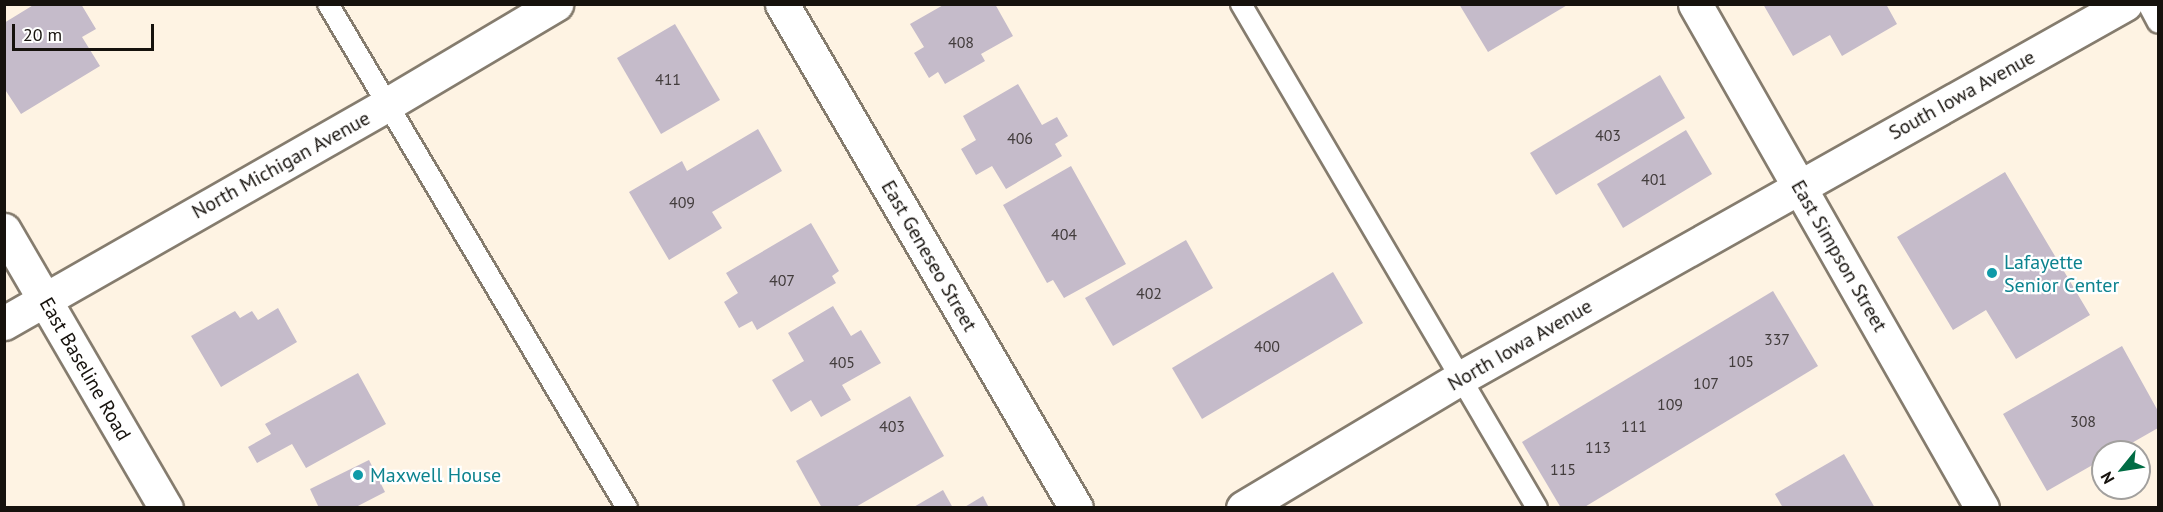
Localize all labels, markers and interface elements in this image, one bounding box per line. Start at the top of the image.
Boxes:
scale bar [15,12,158,50]
text: 20 m [23,23,62,46]
house number: 408 [948,32,974,52]
street label: South Iowa Avenue [1884,45,2040,145]
house number: 411 [655,69,681,89]
street label: North Michigan Avenue [187,106,375,224]
house number: 403 [1595,125,1621,145]
house number: 406 [1007,128,1033,148]
house number: 401 [1641,169,1667,189]
street label: East Geneseo Street [876,176,982,336]
street label: East Simpson Street [1786,176,1892,336]
house number: 409 [669,192,695,212]
house number: 404 [1051,224,1077,244]
place label: Lafayette Senior Center [2004,250,2119,297]
marker: Lafayette Senior Center [1985,266,1999,280]
house number: 407 [769,270,795,290]
house number: 402 [1136,283,1162,303]
street label: East Baseline Road [34,293,136,445]
street label: North Iowa Avenue [1443,294,1597,396]
house number: 337 [1764,329,1790,349]
house number: 400 [1254,336,1280,356]
house number: 105 [1728,351,1754,371]
house number: 405 [829,352,855,372]
house number: 107 [1693,373,1719,393]
house number: 109 [1657,394,1683,414]
house number: 308 [2070,411,2096,431]
house number: 403 [879,416,905,436]
house number: 111 [1621,416,1647,436]
house number: 113 [1585,437,1611,457]
north arrow [2091,440,2151,500]
house number: 115 [1550,459,1576,479]
place label: Maxwell House [370,463,501,487]
marker: Maxwell House [351,468,365,482]
text: N [2096,468,2118,488]

